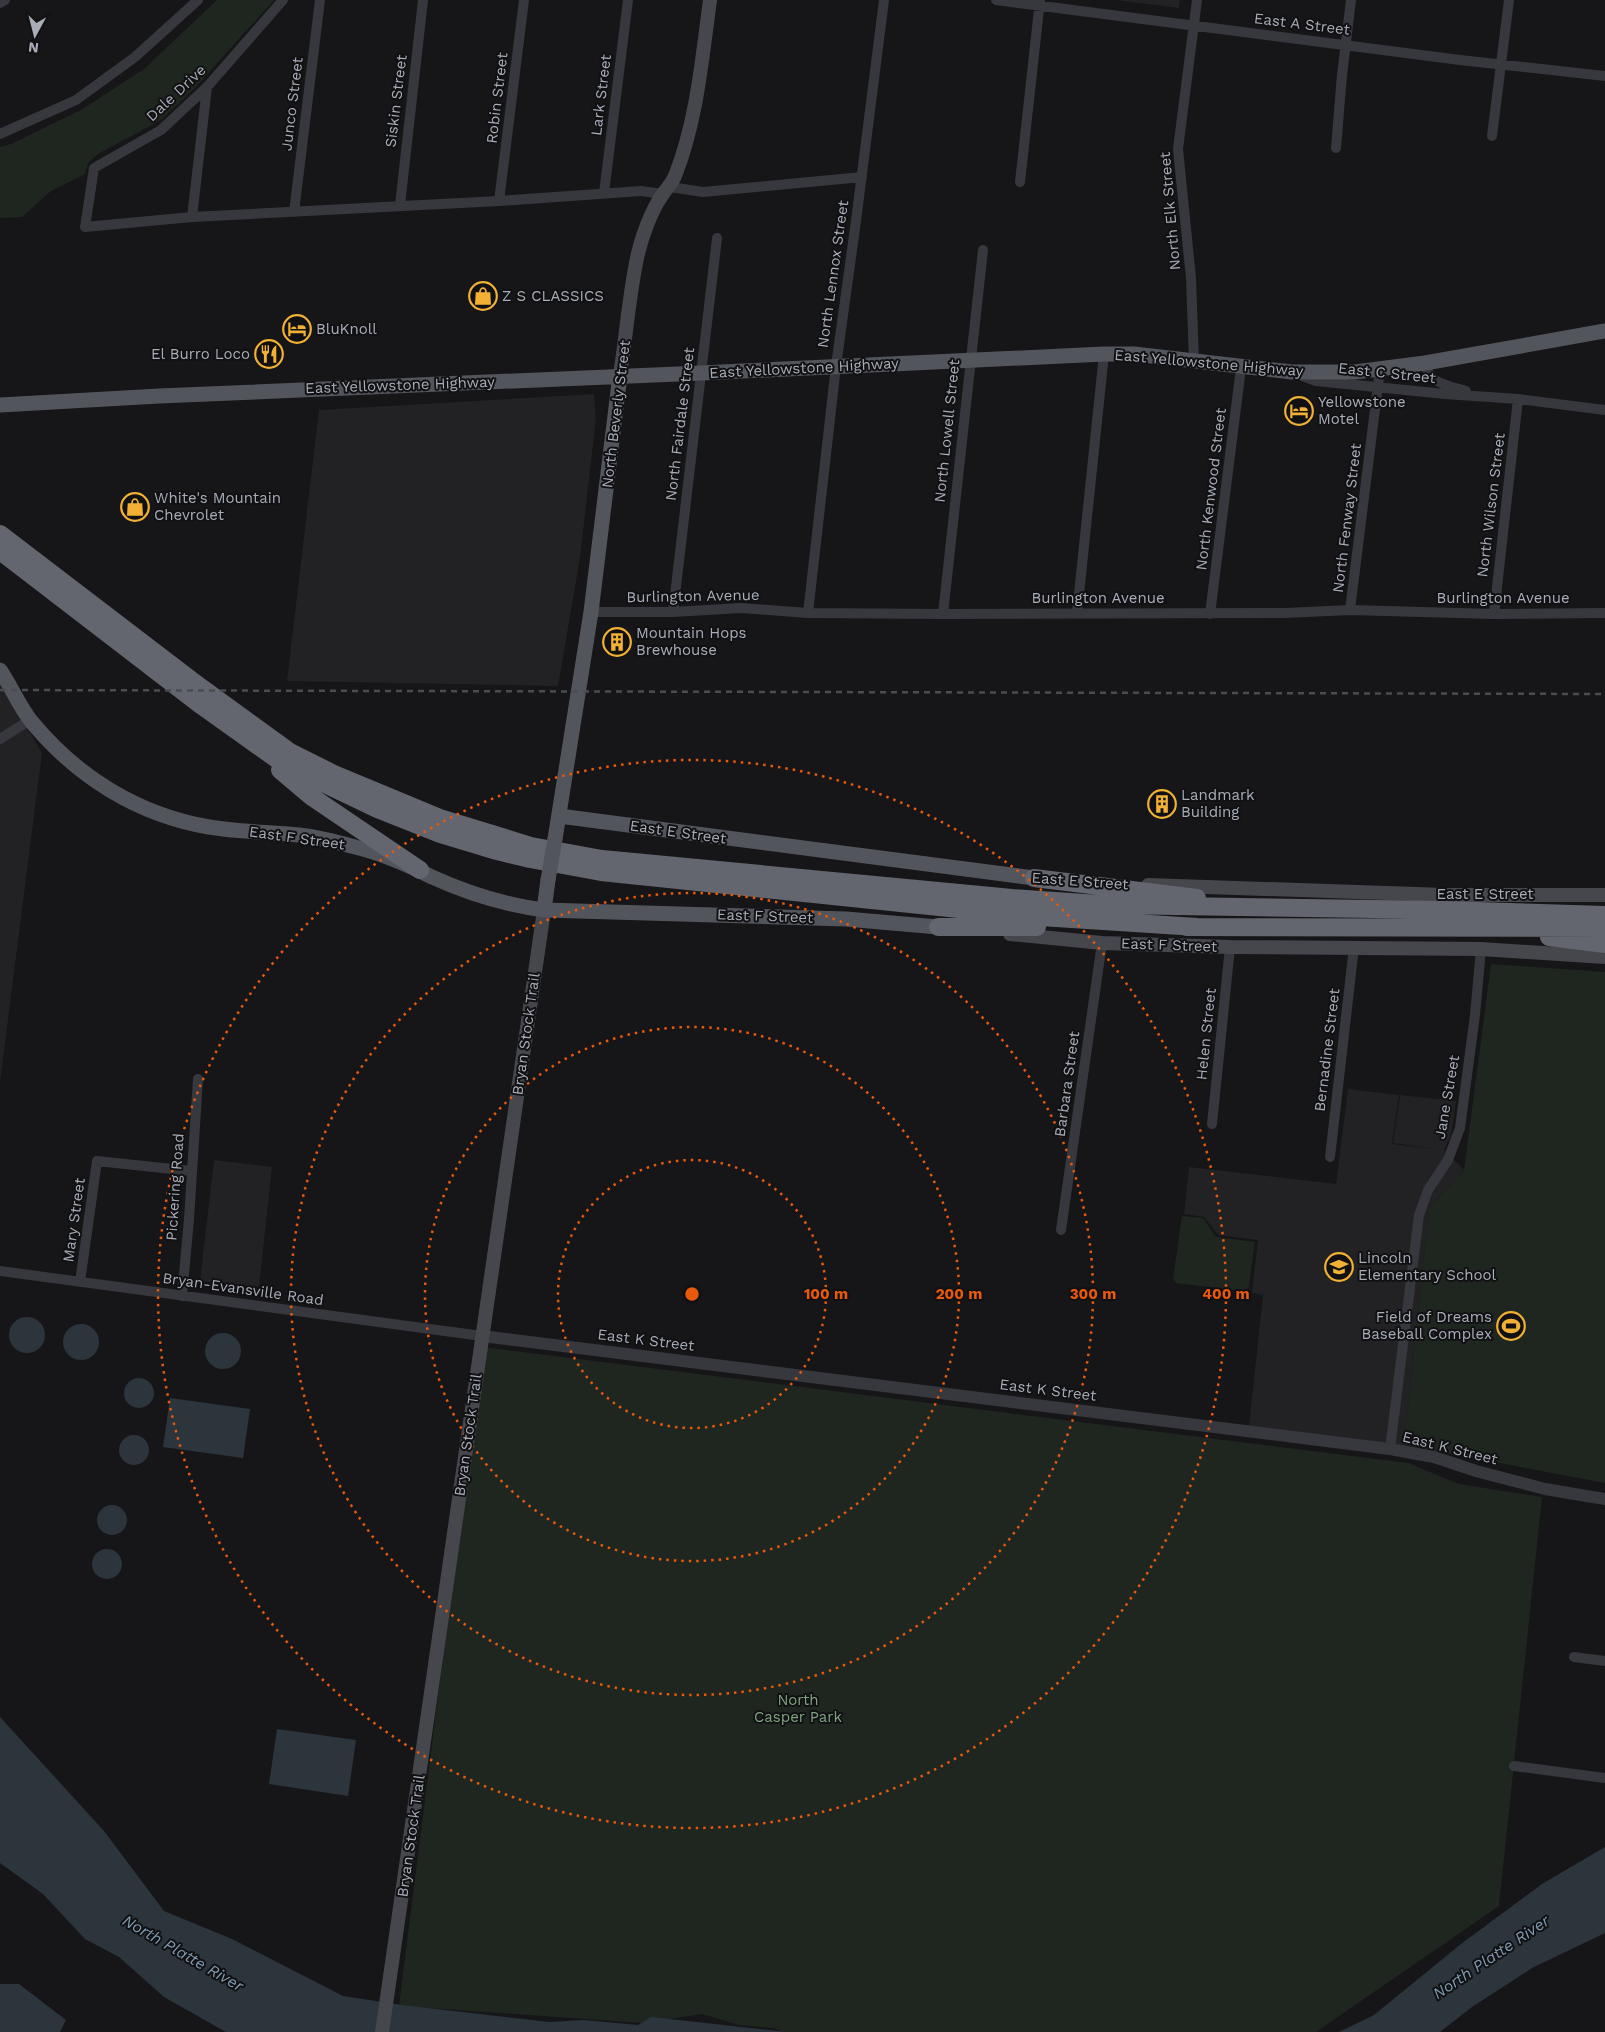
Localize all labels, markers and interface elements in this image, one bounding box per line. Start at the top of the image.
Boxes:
street label: East A Street [1253,9,1352,39]
north arrow [10,10,60,60]
text: N [27,39,40,56]
street label: Robin Street [482,51,512,145]
street label: Lark Street [587,52,615,137]
street label: Siskin Street [381,53,411,148]
street label: Junco Street [277,55,307,152]
street label: Dale Drive [142,61,210,125]
street label: North Elk Street [1156,150,1184,271]
street label: North Lennox Street [814,198,852,349]
shop icon: Z S CLASSICS [468,281,498,311]
place label: Z S CLASSICS [502,287,604,305]
hotel icon: BluKnoll [282,314,312,344]
place label: BluKnoll [316,320,377,338]
street label: North Beverly Street [598,338,634,489]
restaurant icon: El Burro Loco [254,339,284,369]
place label: El Burro Loco [151,345,250,363]
street label: North Fairdale Street [662,346,698,502]
street label: East Yellowstone Highway [1114,346,1305,380]
street label: East Yellowstone Highway [709,354,899,382]
street label: North Lowell Street [931,358,964,503]
street label: East C Street [1337,359,1437,387]
street label: East Yellowstone Highway [305,373,495,397]
place label: Yellowstone Motel [1318,393,1406,428]
hotel icon: Yellowstone Motel [1284,396,1314,426]
street label: North Kenwood Street [1192,406,1230,571]
street label: North Wilson Street [1473,431,1509,578]
street label: North Fenway Street [1329,442,1365,594]
place label: White's Mountain Chevrolet [154,489,281,524]
shop icon: White's Mountain Chevrolet [120,492,150,522]
street label: Burlington Avenue [626,586,760,606]
street label: Burlington Avenue [1031,589,1165,607]
street label: Burlington Avenue [1436,589,1570,607]
place label: Mountain Hops Brewhouse [636,624,747,659]
building icon: Mountain Hops Brewhouse [602,627,632,657]
place label: Landmark Building [1181,786,1255,821]
building icon: Landmark Building [1147,789,1177,819]
street label: East E Street [629,816,728,848]
street label: East F Street [248,822,347,854]
street label: East E Street [1031,869,1130,893]
street label: East E Street [1436,885,1534,903]
street label: East F Street [716,905,814,927]
street label: East F Street [1120,934,1218,956]
street label: Bryan Stock Trail [508,971,544,1096]
street label: Helen Street [1192,986,1220,1081]
street label: Bernadine Street [1311,987,1344,1113]
street label: Barbara Street [1051,1029,1083,1138]
street label: Jane Street [1431,1053,1463,1140]
street label: Pickering Road [162,1133,188,1241]
street label: Mary Street [59,1176,89,1263]
place label: Lincoln Elementary School [1358,1249,1497,1284]
school or university icon: Lincoln Elementary School [1324,1252,1354,1282]
street label: Bryan-Evansville Road [161,1269,325,1309]
centre of rings [683,1285,701,1303]
text: 100 m [804,1285,848,1303]
text: 200 m [936,1285,982,1303]
text: 300 m [1070,1285,1116,1303]
text: 400 m [1202,1285,1250,1303]
place label: Field of Dreams Baseball Complex [1362,1308,1492,1343]
sports icon: Field of Dreams Baseball Complex [1496,1311,1526,1341]
street label: East K Street [597,1325,696,1355]
street label: Bryan Stock Trail [450,1372,486,1497]
street label: East K Street [999,1375,1098,1405]
street label: East K Street [1401,1428,1500,1469]
park label: North Casper Park [754,1691,842,1726]
street label: Bryan Stock Trail [393,1773,429,1898]
water label: North Platte River [119,1911,247,1996]
water label: North Platte River [1429,1911,1554,2003]

